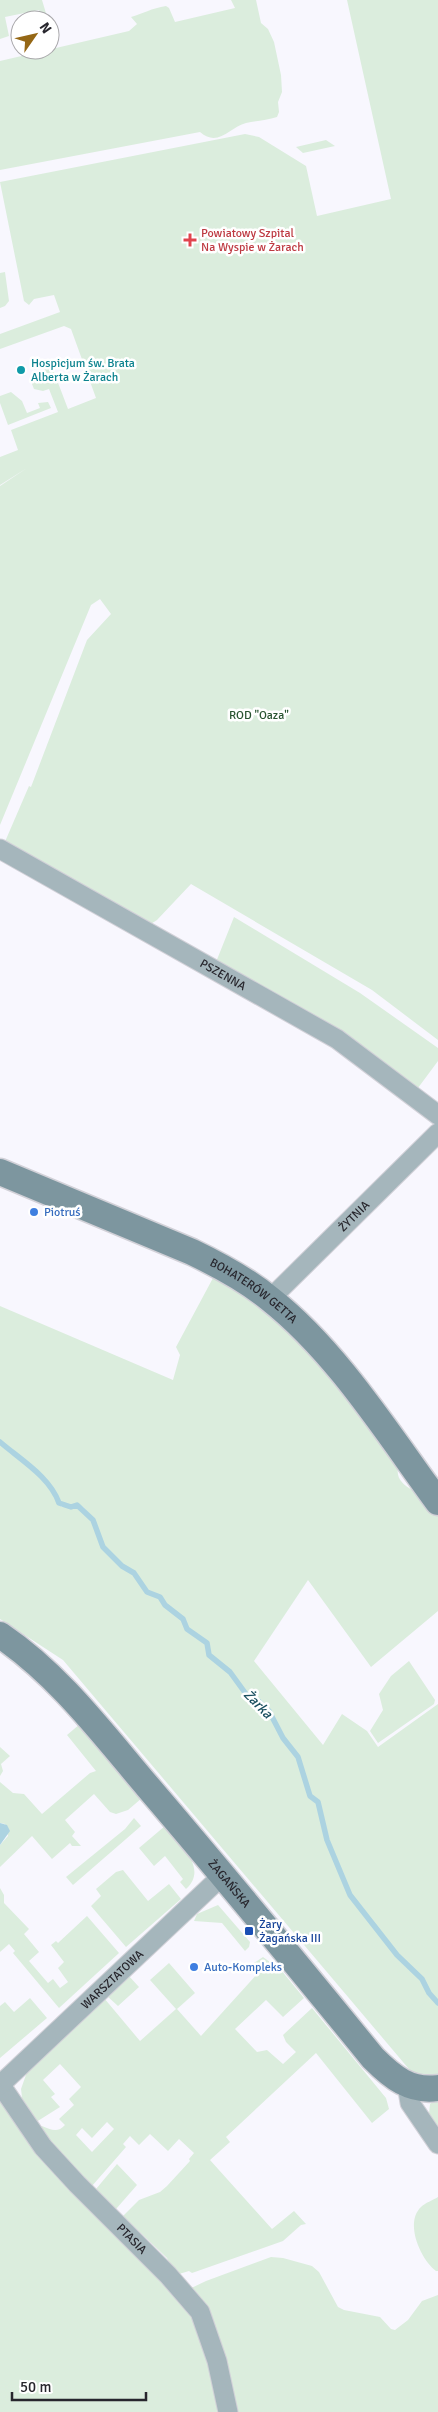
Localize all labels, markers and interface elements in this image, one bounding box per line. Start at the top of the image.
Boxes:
north arrow [10,10,60,60]
text: N [36,19,55,37]
place label: Powiatowy Szpital Na Wyspie w Żarach [201,226,304,255]
marker: Powiatowy Szpital Na Wyspie w Żarach [183,233,197,247]
place label: Hospicjum św. Brata Alberta w Żarach [31,356,135,385]
marker: Hospicjum św. Brata Alberta w Żarach [15,364,27,376]
park label: ROD "Oaza" [229,708,289,723]
street label: PSZENNA [197,956,249,994]
street label: ŻYTNIA [335,1197,373,1235]
place label: Piotruś [44,1205,81,1220]
marker: Piotruś [28,1206,40,1218]
street label: BOHATERÓW GETTA [208,1255,301,1327]
water label: Żarka [240,1686,277,1723]
street label: ŻAGAŃSKA [205,1856,254,1911]
place label: Żary Żagańska III [259,1917,321,1946]
marker: Żary Żagańska III [243,1925,255,1937]
street label: WARSZTATOWA [78,1946,147,2012]
place label: Auto-Kompleks [204,1960,282,1975]
marker: Auto-Kompleks [188,1961,200,1973]
street label: PTASIA [113,2220,151,2258]
scale bar [12,2370,146,2402]
text: 50 m [20,2378,51,2396]

